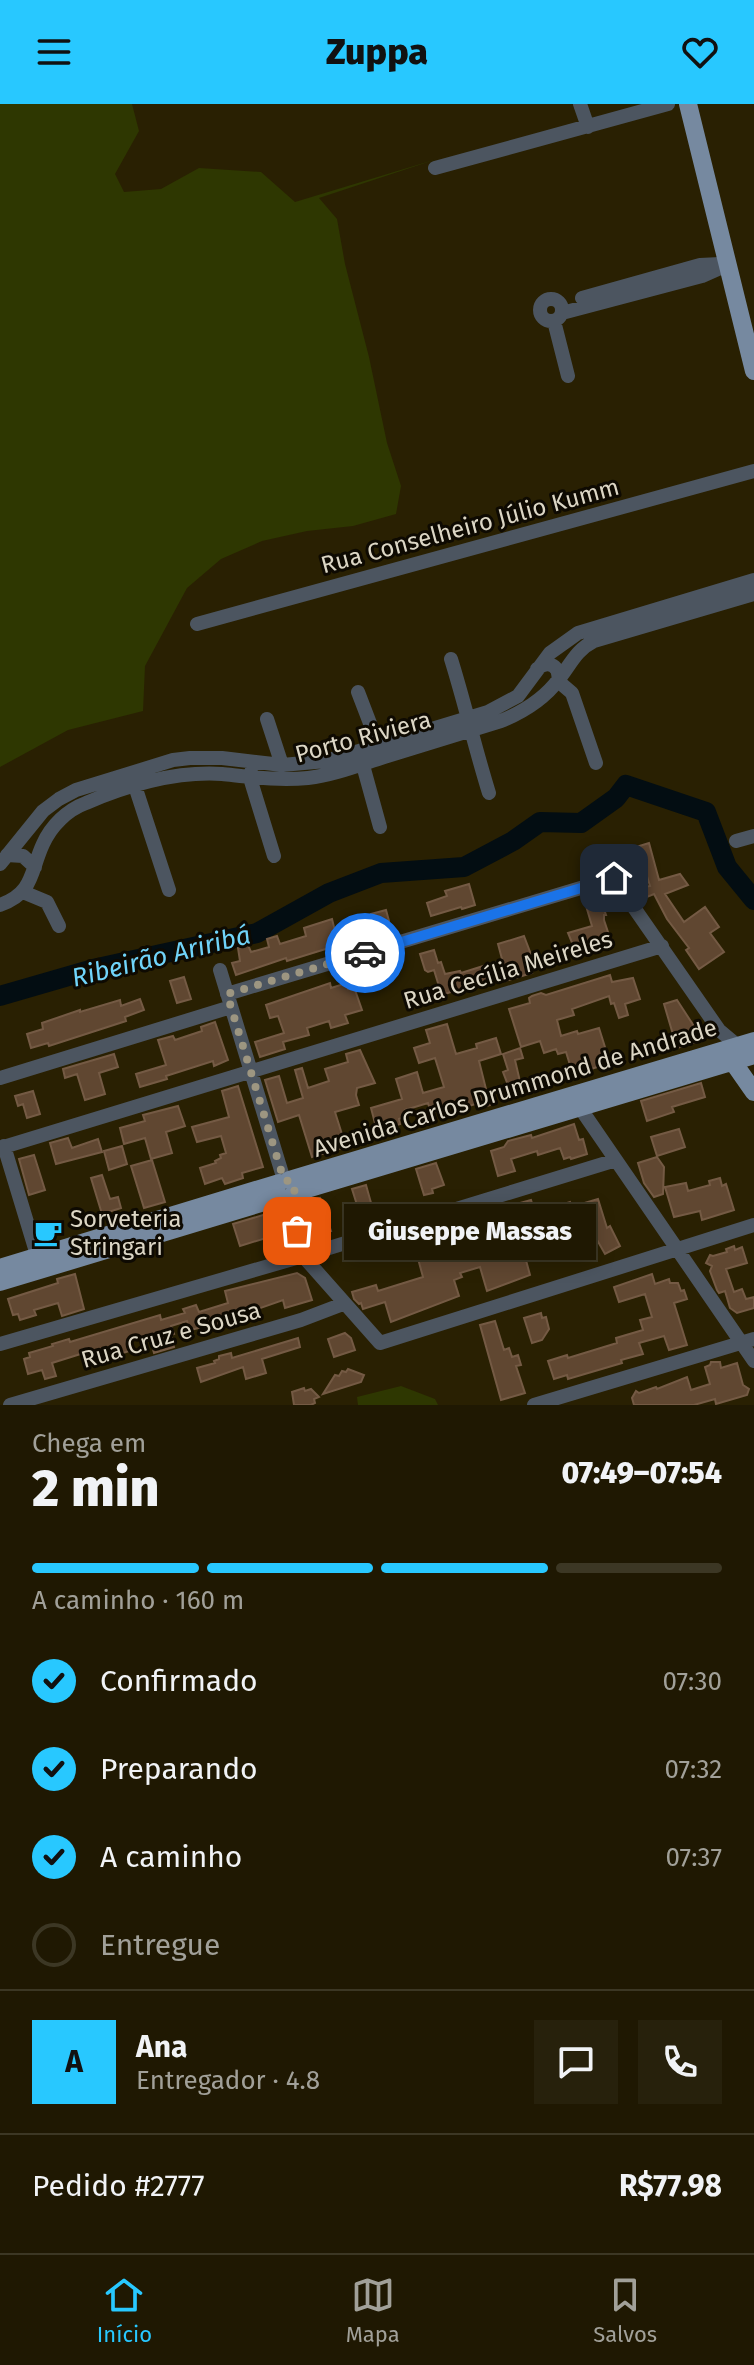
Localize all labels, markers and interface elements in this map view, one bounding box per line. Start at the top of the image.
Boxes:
icon: menu [32,30,76,74]
text: Zuppa [326,30,428,74]
icon: heart [678,30,722,74]
street label: Rua Conselheiro Júlio Kumm [318,473,622,579]
street label: Porto Riviera [292,705,434,769]
pin [580,844,648,912]
icon: home [592,856,636,900]
courier [325,913,405,993]
water label: Ribeirão Ariribá [69,919,254,994]
street label: Rua Cecília Meireles [400,925,616,1015]
icon: car [343,931,387,975]
street label: Avenida Carlos Drummond de Andrade [310,1013,720,1163]
pin [263,1197,331,1265]
callout: Giuseppe Massas [345,1203,597,1259]
place label: Sorveteria Stringari [70,1205,182,1261]
icon: bag [275,1209,319,1253]
text: Giuseppe Massas [368,1216,572,1247]
cafe icon: Sorveteria Stringari [33,1218,63,1248]
street label: Rua Cruz e Sousa [78,1296,264,1374]
text: Chega em [32,1428,146,1459]
text: 07:49–07:54 [562,1455,722,1491]
text: 2 min [32,1457,159,1520]
text: A caminho · 160 m [32,1585,244,1616]
icon: check [32,1659,76,1703]
text: Confirmado [100,1663,258,1699]
text: 07:30 [663,1666,722,1697]
icon: check [32,1747,76,1791]
text: Preparando [100,1751,258,1787]
text: 07:32 [664,1754,722,1785]
icon: check [32,1835,76,1879]
text: A caminho [100,1839,242,1875]
text: 07:37 [666,1842,722,1873]
text: Entregue [100,1927,220,1963]
button: chat [534,2020,618,2104]
button: phone [638,2020,722,2104]
text: Ana [136,2029,187,2065]
text: A [65,2044,83,2080]
text: Entregador · 4.8 [136,2065,320,2096]
text: Pedido #2777 [32,2168,205,2204]
text: R$77.98 [619,2168,722,2204]
tab: Início [97,2273,152,2348]
tab: Mapa [346,2273,400,2348]
tab: Salvos [593,2273,657,2348]

